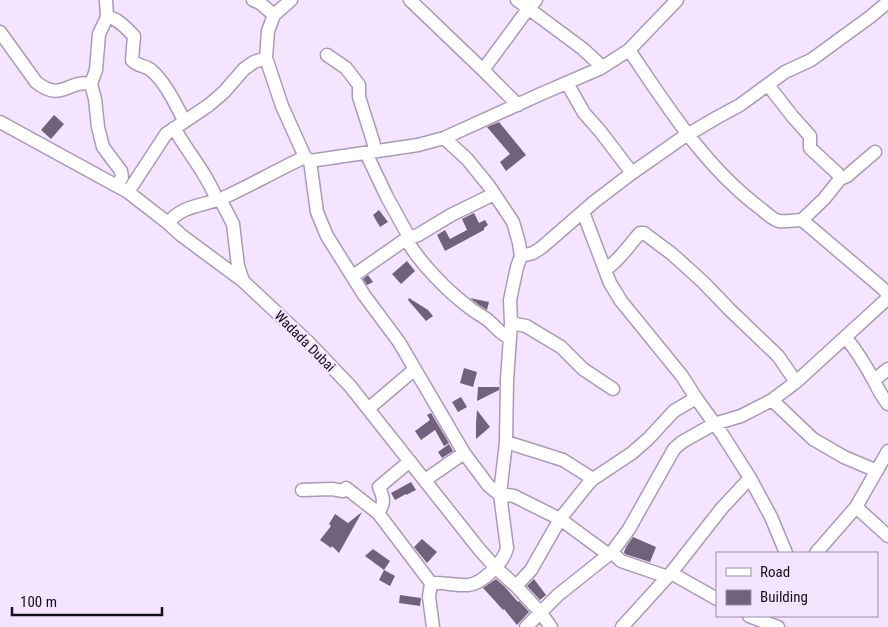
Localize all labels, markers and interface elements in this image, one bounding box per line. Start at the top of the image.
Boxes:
street label: Wadada Dubai [271,307,339,375]
legend [716,552,878,617]
text: Road [760,563,790,581]
scale bar [12,584,162,616]
text: Building [760,588,808,606]
text: 100 m [20,593,57,611]

